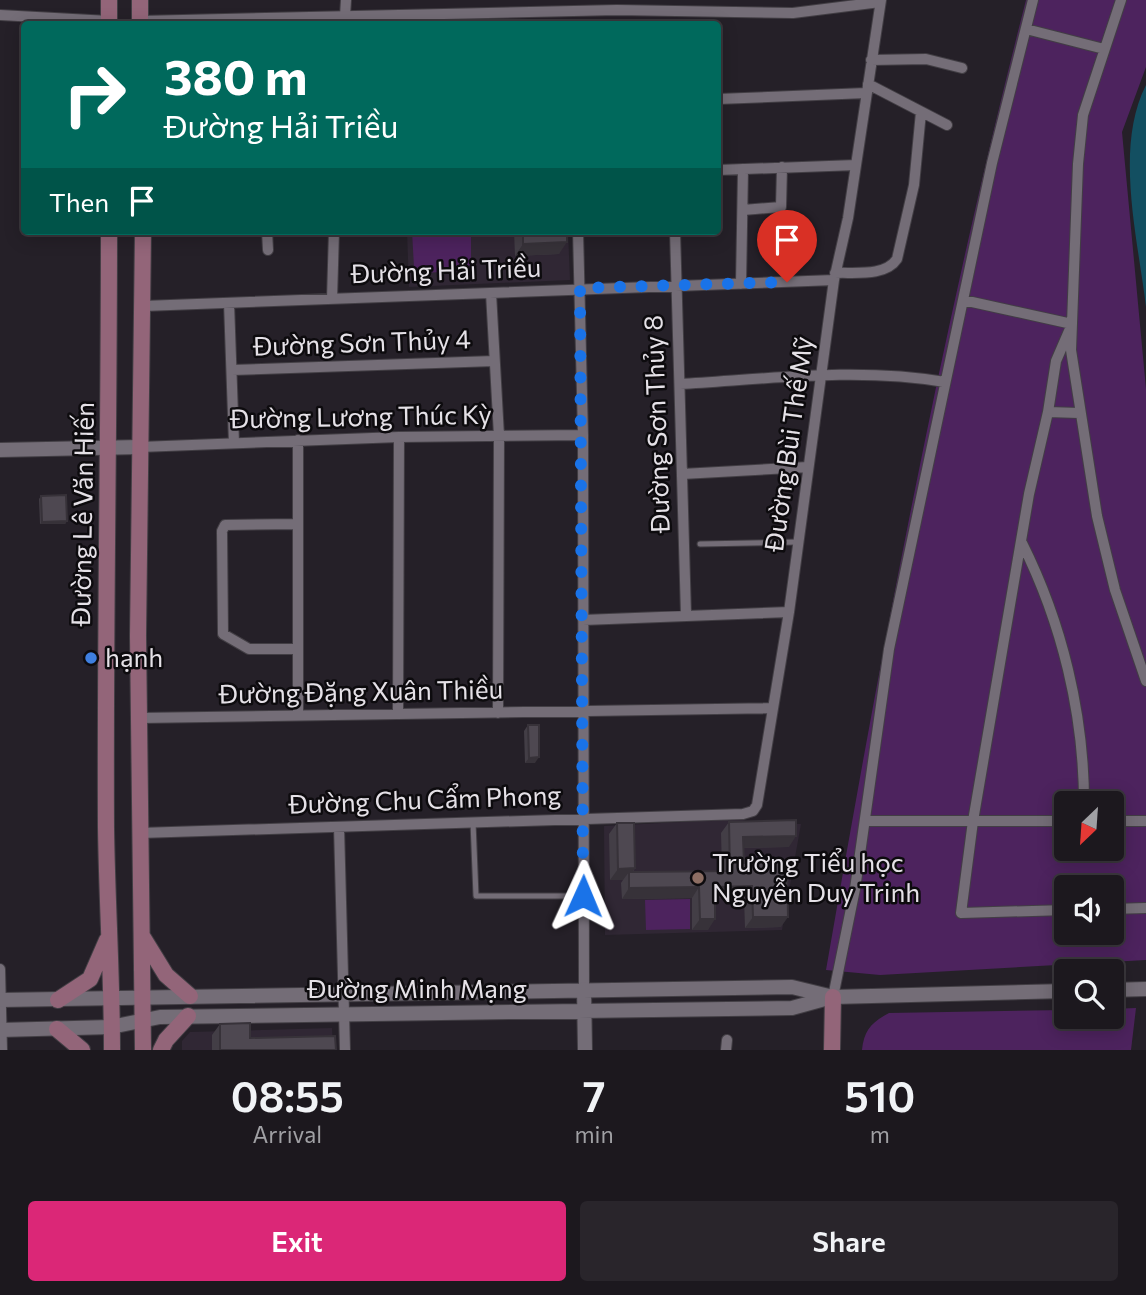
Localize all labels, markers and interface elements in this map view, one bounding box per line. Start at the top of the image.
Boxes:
text: 380 m [164,45,308,105]
icon: right [49,49,140,140]
text: Đường Hải Triều [164,105,398,145]
icon: arrive [123,182,161,220]
text: Then [49,186,109,217]
pin [757,210,817,282]
icon: arrive [768,221,806,259]
street label: Đường Hải Triều [349,251,542,288]
street label: Đường Sơn Thủy 8 [636,315,675,535]
street label: Đường Sơn Thủy 4 [252,322,471,361]
street label: Đường Bùi Thế Mỹ [757,334,818,554]
street label: Đường Lương Thúc Kỳ [229,398,492,433]
street label: Đường Lê Văn Hiến [64,402,99,627]
place label: hạnh [105,641,163,672]
marker: hạnh [83,650,99,666]
street label: Đường Đặng Xuân Thiều [218,673,503,708]
street label: Đường Chu Cẩm Phong [287,778,562,819]
north arrow [1054,791,1124,861]
map controls [1054,791,1124,1029]
place label: Trường Tiểu học Nguyễn Duy Trinh [712,846,920,907]
position arrow [546,859,620,933]
marker: Trường Tiểu học Nguyễn Duy Trinh [690,870,706,886]
button: sound [1054,875,1124,945]
button: search [1054,959,1124,1029]
street label: Đường Minh Mạng [306,972,527,1003]
text: 08:55 [231,1069,344,1121]
text: 7 [583,1069,606,1121]
text: 510 [844,1069,915,1121]
text: Arrival [252,1120,322,1148]
text: min [575,1120,614,1148]
text: m [870,1120,890,1148]
button: Exit [28,1201,566,1281]
button: Share [580,1201,1118,1281]

